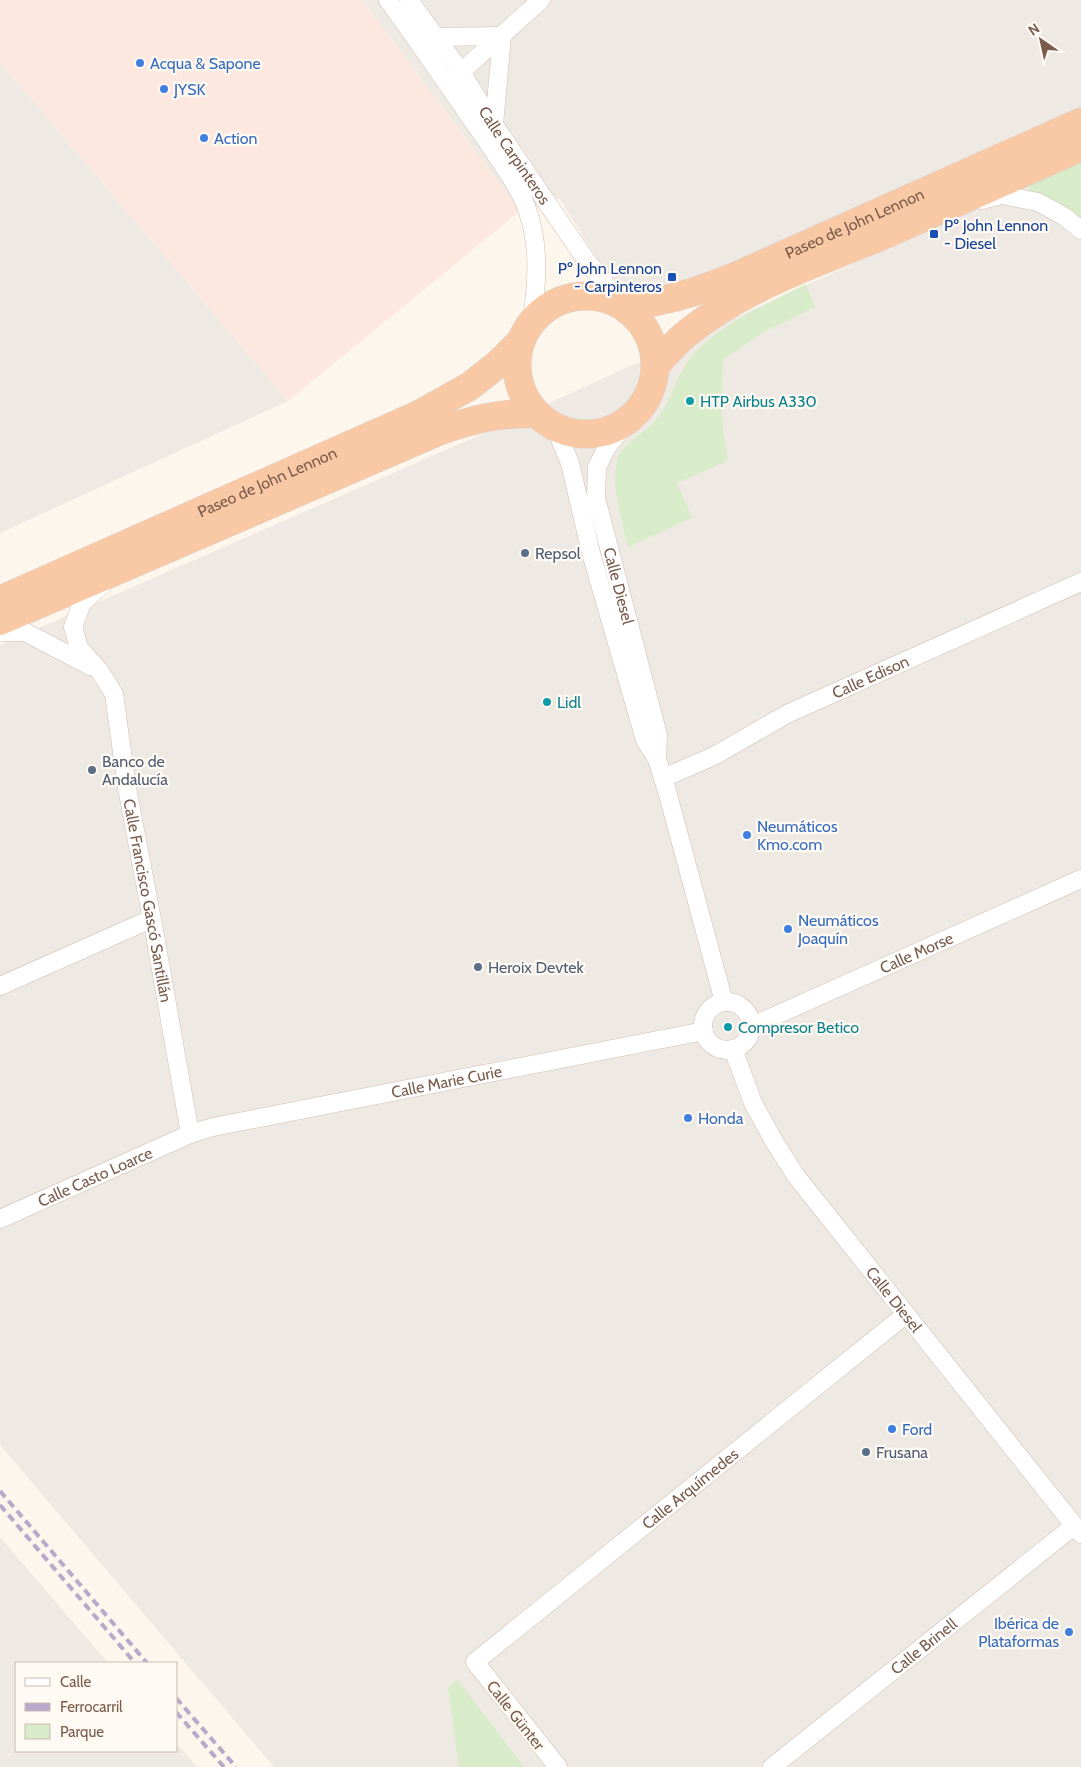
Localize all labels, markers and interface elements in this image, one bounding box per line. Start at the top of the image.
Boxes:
north arrow [1016,15,1066,65]
text: N [1025,19,1043,39]
place label: Acqua & Sapone [150,54,261,73]
marker: Acqua & Sapone [134,57,146,69]
place label: JYSK [173,80,206,99]
marker: JYSK [158,83,170,95]
street label: Calle Carpinteros [475,103,555,209]
place label: Action [214,129,258,148]
marker: Action [198,132,210,144]
street label: Paseo de John Lennon [782,184,927,263]
place label: Pº John Lennon - Diesel [944,216,1048,253]
marker: Pº John Lennon - Diesel [928,228,940,240]
place label: Pº John Lennon - Carpinteros [558,259,662,296]
marker: Pº John Lennon - Carpinteros [666,271,678,283]
place label: HTP Airbus A330 [700,392,817,411]
marker: HTP Airbus A330 [684,395,696,407]
street label: Paseo de John Lennon [195,443,340,521]
place label: Repsol [535,544,581,563]
street label: Calle Diesel [599,546,638,627]
marker: Repsol [519,547,531,559]
street label: Calle Edison [829,652,912,703]
place label: Lidl [557,693,581,712]
marker: Lidl [541,696,553,708]
place label: Banco de Andalucía [102,752,168,789]
marker: Banco de Andalucía [86,764,98,776]
street label: Calle Francisco Gascó Santillán [119,797,176,1004]
place label: Neumáticos Kmo.com [757,817,838,854]
marker: Neumáticos Kmo.com [741,829,753,841]
place label: Neumáticos Joaquín [797,911,879,948]
marker: Neumáticos Joaquín [782,923,794,935]
street label: Calle Morse [877,928,956,978]
place label: Heroix Devtek [488,958,585,977]
marker: Heroix Devtek [472,961,484,973]
place label: Compresor Betico [738,1018,859,1037]
marker: Compresor Betico [722,1021,734,1033]
street label: Calle Marie Curie [390,1062,503,1102]
place label: Honda [698,1109,744,1128]
marker: Honda [682,1112,694,1124]
street label: Calle Casto Loarce [35,1143,155,1211]
street label: Calle Diesel [862,1263,926,1336]
place label: Ford [902,1420,932,1439]
marker: Ford [886,1423,898,1435]
place label: Frusana [876,1443,928,1462]
street label: Calle Arquímedes [638,1444,742,1533]
marker: Frusana [860,1446,872,1458]
street label: Calle Brinell [887,1614,961,1679]
place label: Ibérica de Plataformas [978,1614,1059,1651]
marker: Ibérica de Plataformas [1063,1626,1075,1638]
legend [15,1662,178,1752]
text: Calle [60,1673,91,1691]
street label: Calle Günter [483,1677,549,1755]
text: Ferrocarril [60,1698,123,1716]
text: Parque [60,1723,104,1741]

